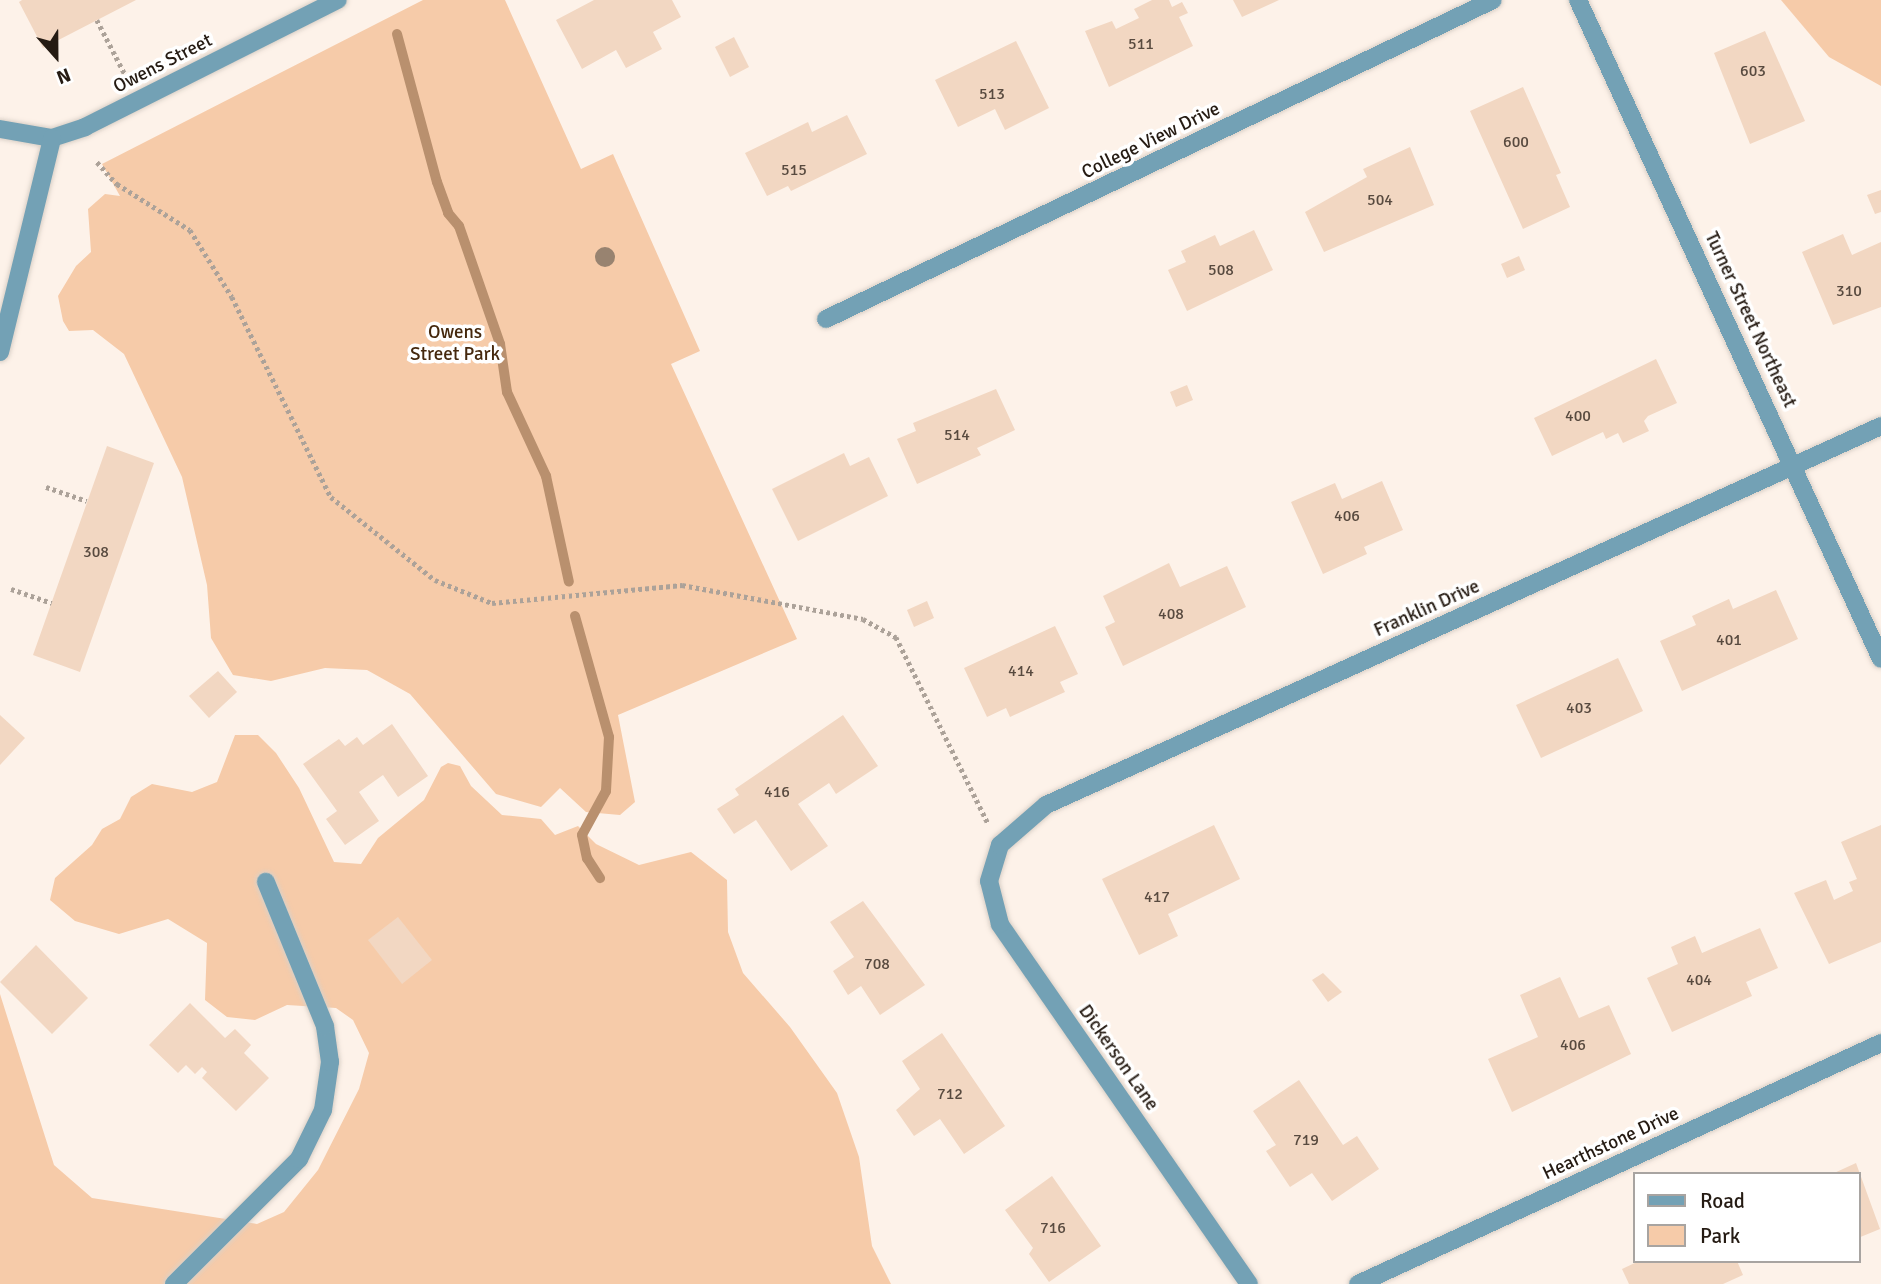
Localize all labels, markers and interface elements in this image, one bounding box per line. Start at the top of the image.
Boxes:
north arrow [21,21,91,91]
street label: Owens Street [110,29,216,99]
house number: 511 [1128,34,1154,54]
house number: 603 [1740,61,1766,81]
text: N [53,62,74,89]
house number: 513 [979,84,1005,104]
street label: College View Drive [1078,98,1224,184]
house number: 600 [1503,132,1529,152]
house number: 515 [781,160,807,180]
house number: 504 [1367,190,1393,210]
street label: Turner Street Northeast [1699,229,1801,411]
house number: 508 [1208,260,1234,280]
house number: 310 [1836,281,1862,301]
park label: Owens Street Park [410,322,500,366]
house number: 400 [1565,406,1591,426]
house number: 514 [944,425,970,445]
house number: 406 [1334,506,1360,526]
house number: 308 [83,542,109,562]
street label: Franklin Drive [1371,576,1483,642]
house number: 408 [1158,604,1184,624]
house number: 401 [1716,630,1742,650]
house number: 414 [1008,661,1034,681]
house number: 403 [1566,698,1592,718]
house number: 416 [764,782,790,802]
house number: 417 [1144,887,1170,907]
house number: 708 [864,954,890,974]
house number: 404 [1686,970,1712,990]
street label: Dickerson Lane [1073,1001,1163,1115]
house number: 406 [1560,1035,1586,1055]
house number: 712 [937,1084,963,1104]
street label: Hearthstone Drive [1539,1102,1683,1186]
house number: 719 [1293,1130,1319,1150]
legend [1632,1172,1860,1263]
text: Road [1700,1188,1745,1214]
house number: 716 [1040,1218,1066,1238]
text: Park [1700,1223,1740,1249]

